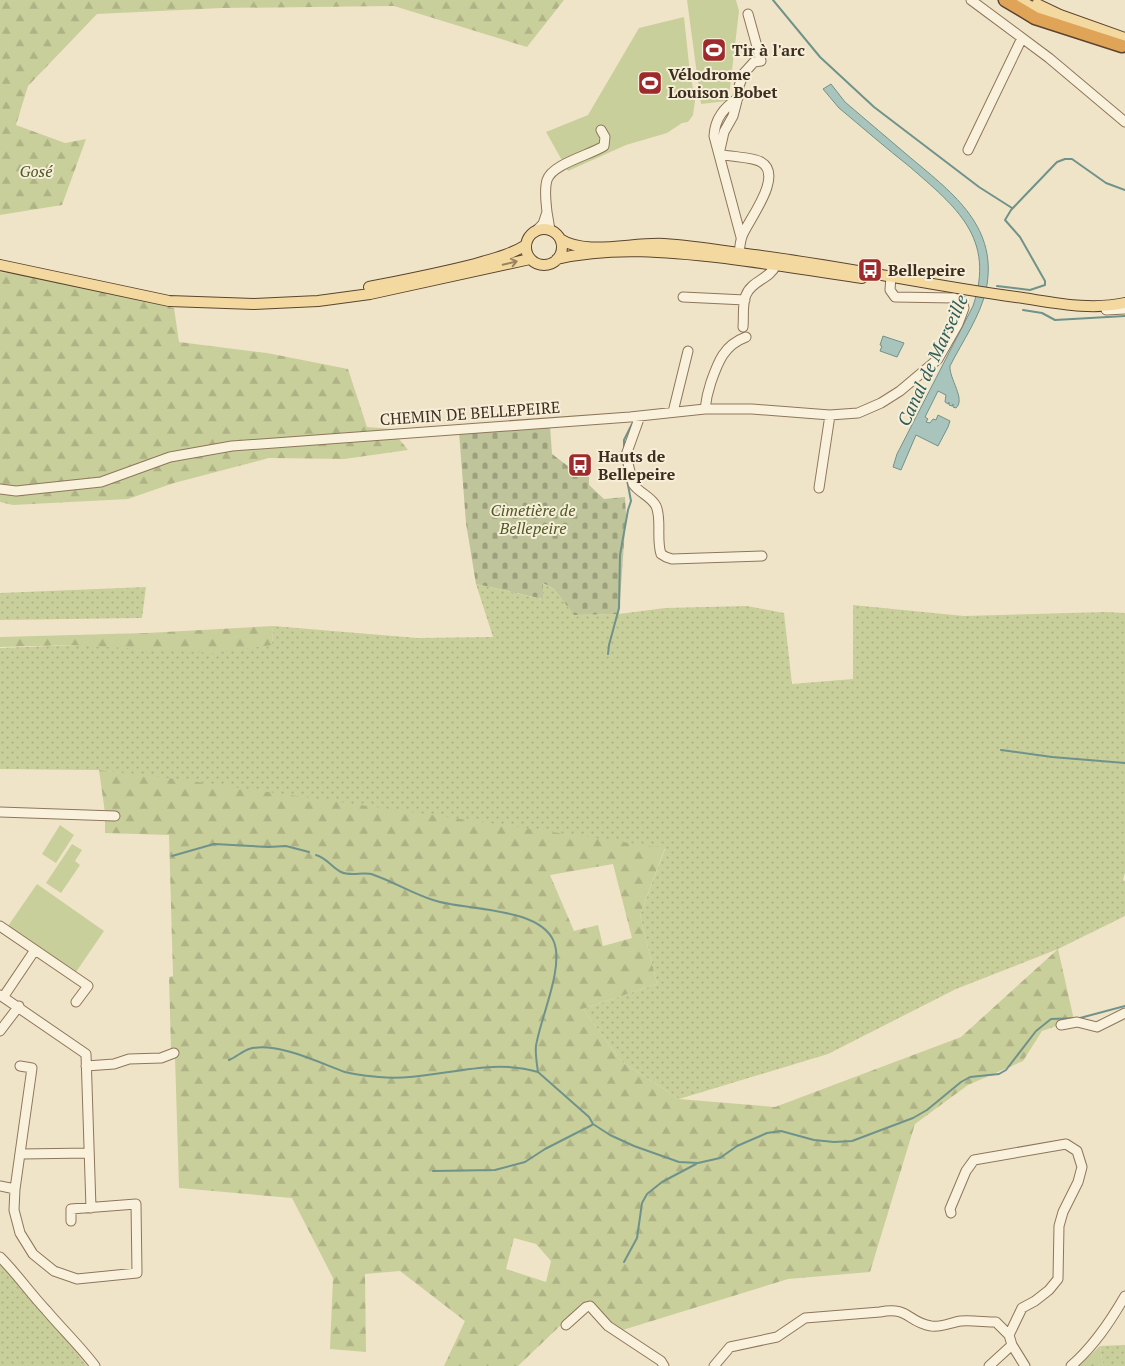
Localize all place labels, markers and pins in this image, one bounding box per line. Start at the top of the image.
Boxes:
sports icon: Tir à l'arc [701,37,727,63]
place label: Tir à l'arc [732,39,805,61]
place label: Vélodrome Louison Bobet [668,63,778,103]
sports icon: Vélodrome Louison Bobet [637,70,663,96]
bus stop icon: Bellepeire [857,257,883,283]
place label: Bellepeire [888,259,966,281]
place label: Hauts de Bellepeire [598,445,676,485]
bus stop icon: Hauts de Bellepeire [567,452,593,478]

